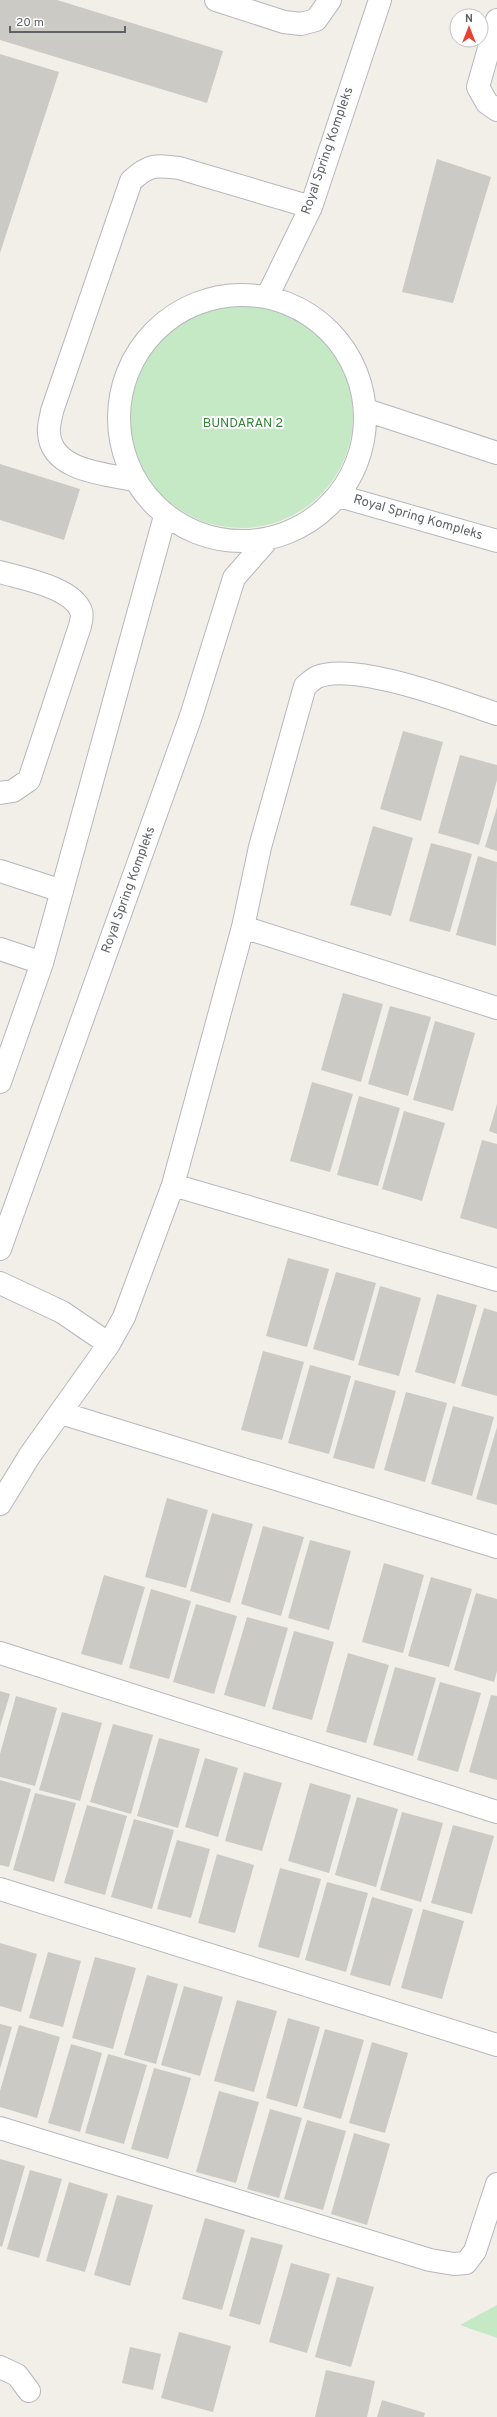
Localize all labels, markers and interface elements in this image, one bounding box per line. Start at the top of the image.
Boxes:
scale bar [10,8,125,34]
north arrow [449,8,489,48]
text: N [465,12,473,26]
text: 20 m [16,15,44,31]
street label: Royal Spring Kompleks [299,85,357,217]
park label: BUNDARAN 2 [203,416,283,432]
street label: Royal Spring Kompleks [351,492,485,544]
street label: Royal Spring Kompleks [99,824,159,956]

